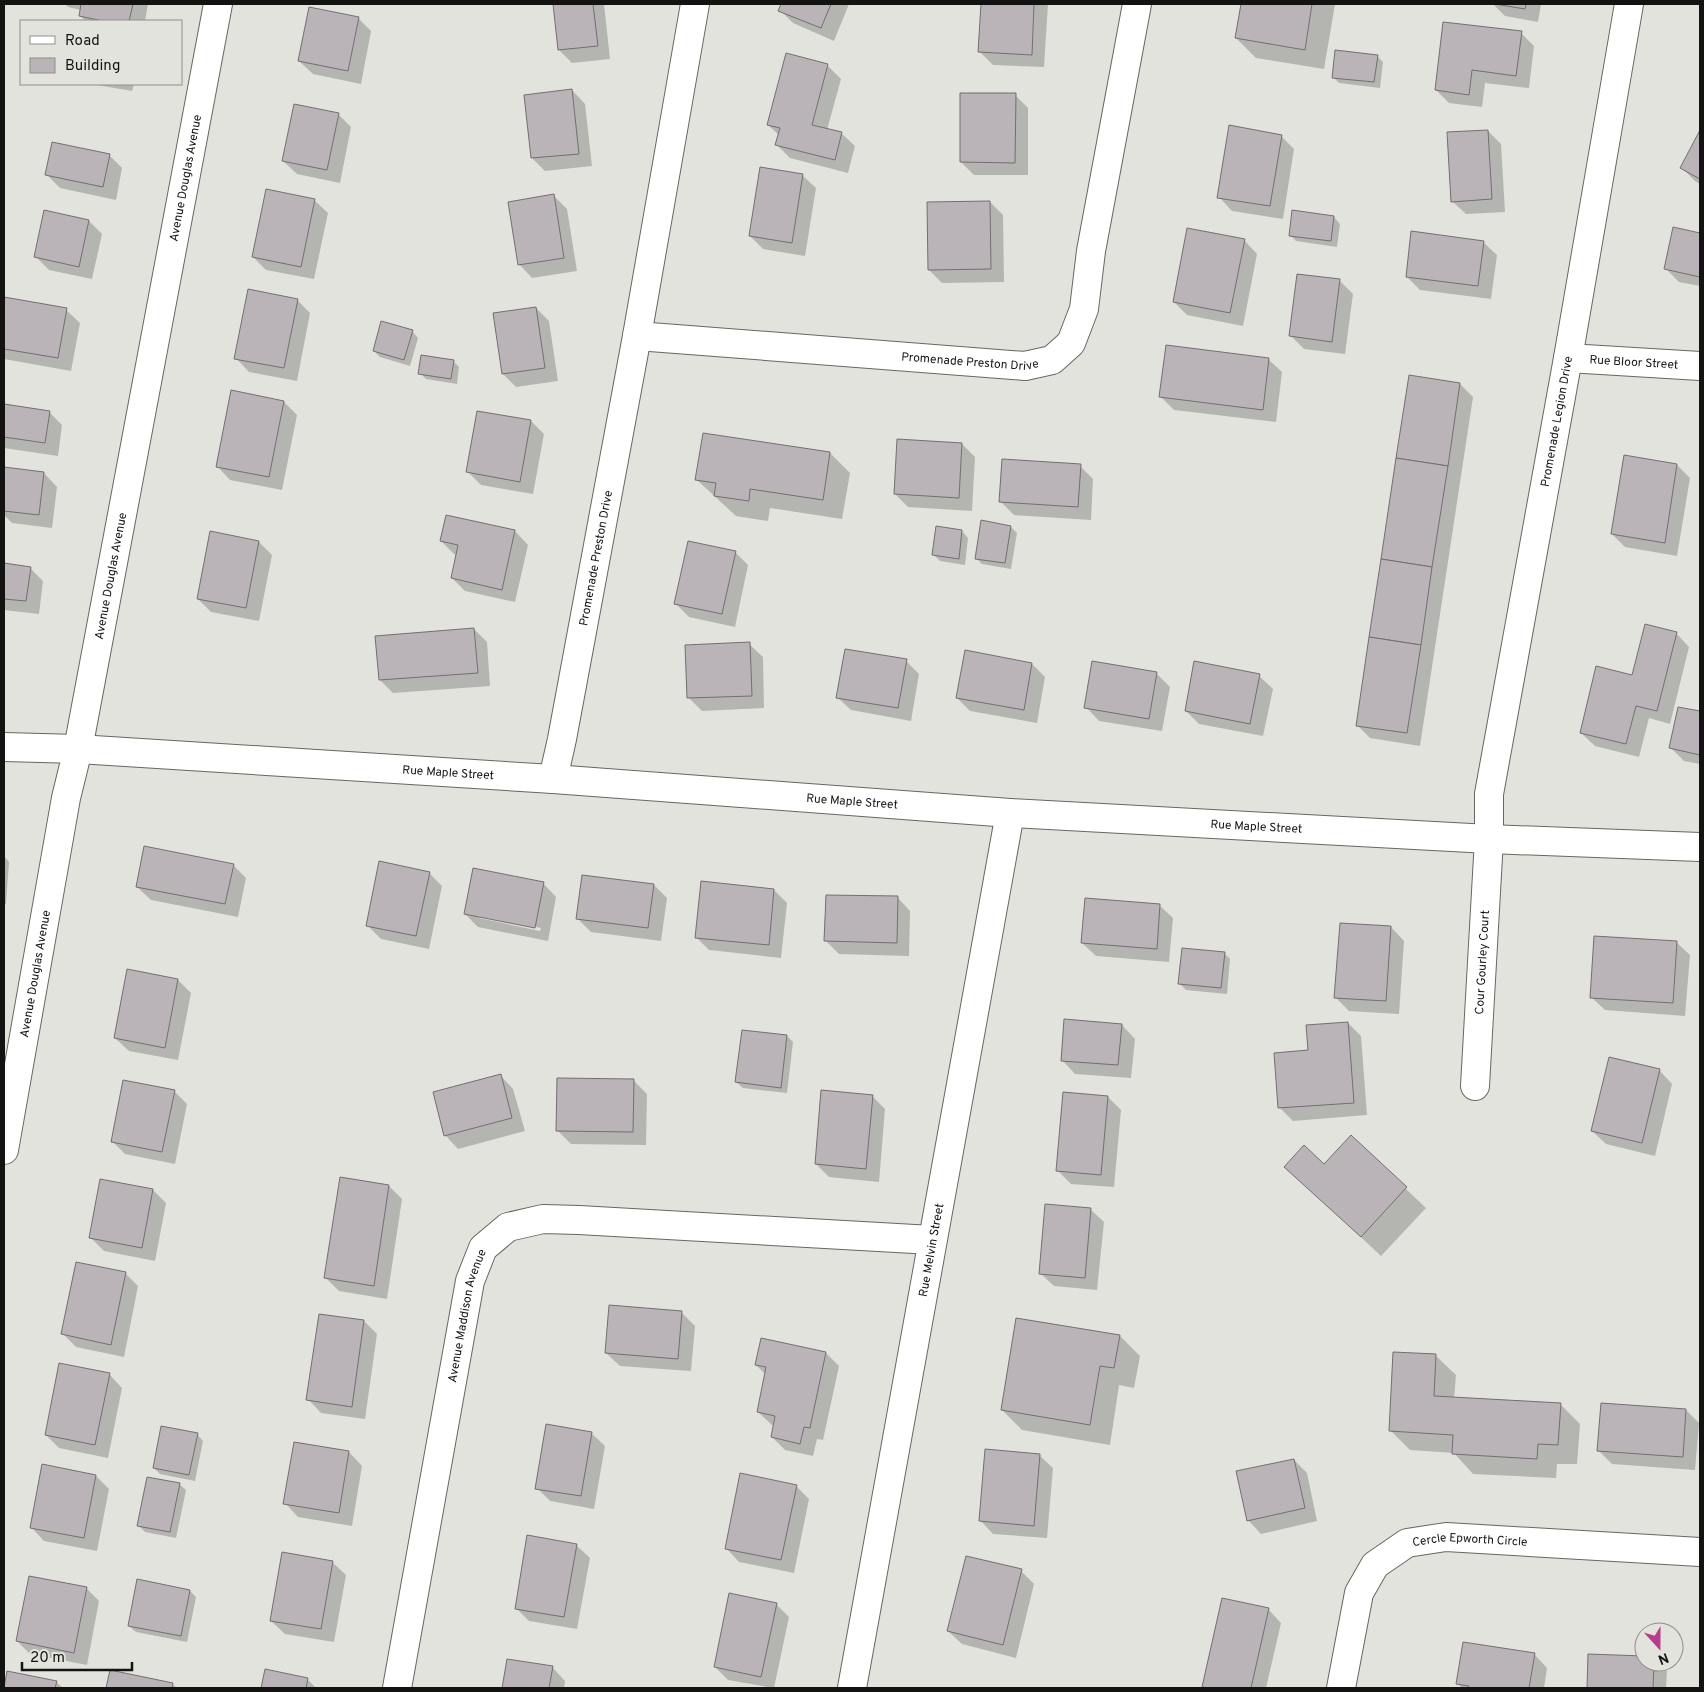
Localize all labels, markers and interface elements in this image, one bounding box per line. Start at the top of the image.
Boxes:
legend [20,20,182,85]
text: Road [65,32,100,51]
text: Building [65,57,120,76]
street label: Avenue Douglas Avenue [167,113,206,243]
street label: Promenade Preston Drive [901,349,1040,375]
street label: Rue Bloor Street [1589,352,1679,374]
street label: Promenade Legion Drive [1538,355,1577,488]
street label: Promenade Preston Drive [576,489,617,627]
street label: Avenue Douglas Avenue [92,511,131,641]
street label: Rue Maple Street [402,763,495,784]
street label: Rue Maple Street [806,791,899,814]
street label: Rue Maple Street [1210,817,1303,838]
street label: Avenue Douglas Avenue [17,909,55,1039]
street label: Cour Gourley Court [1472,910,1494,1015]
street label: Rue Melvin Street [916,1202,948,1298]
street label: Avenue Maddison Avenue [445,1247,491,1384]
street label: Cercle Epworth Circle [1411,1530,1528,1551]
north arrow [1634,1622,1684,1672]
scale bar [22,1640,132,1672]
text: N [1655,1648,1671,1667]
text: 20 m [30,1649,65,1668]

